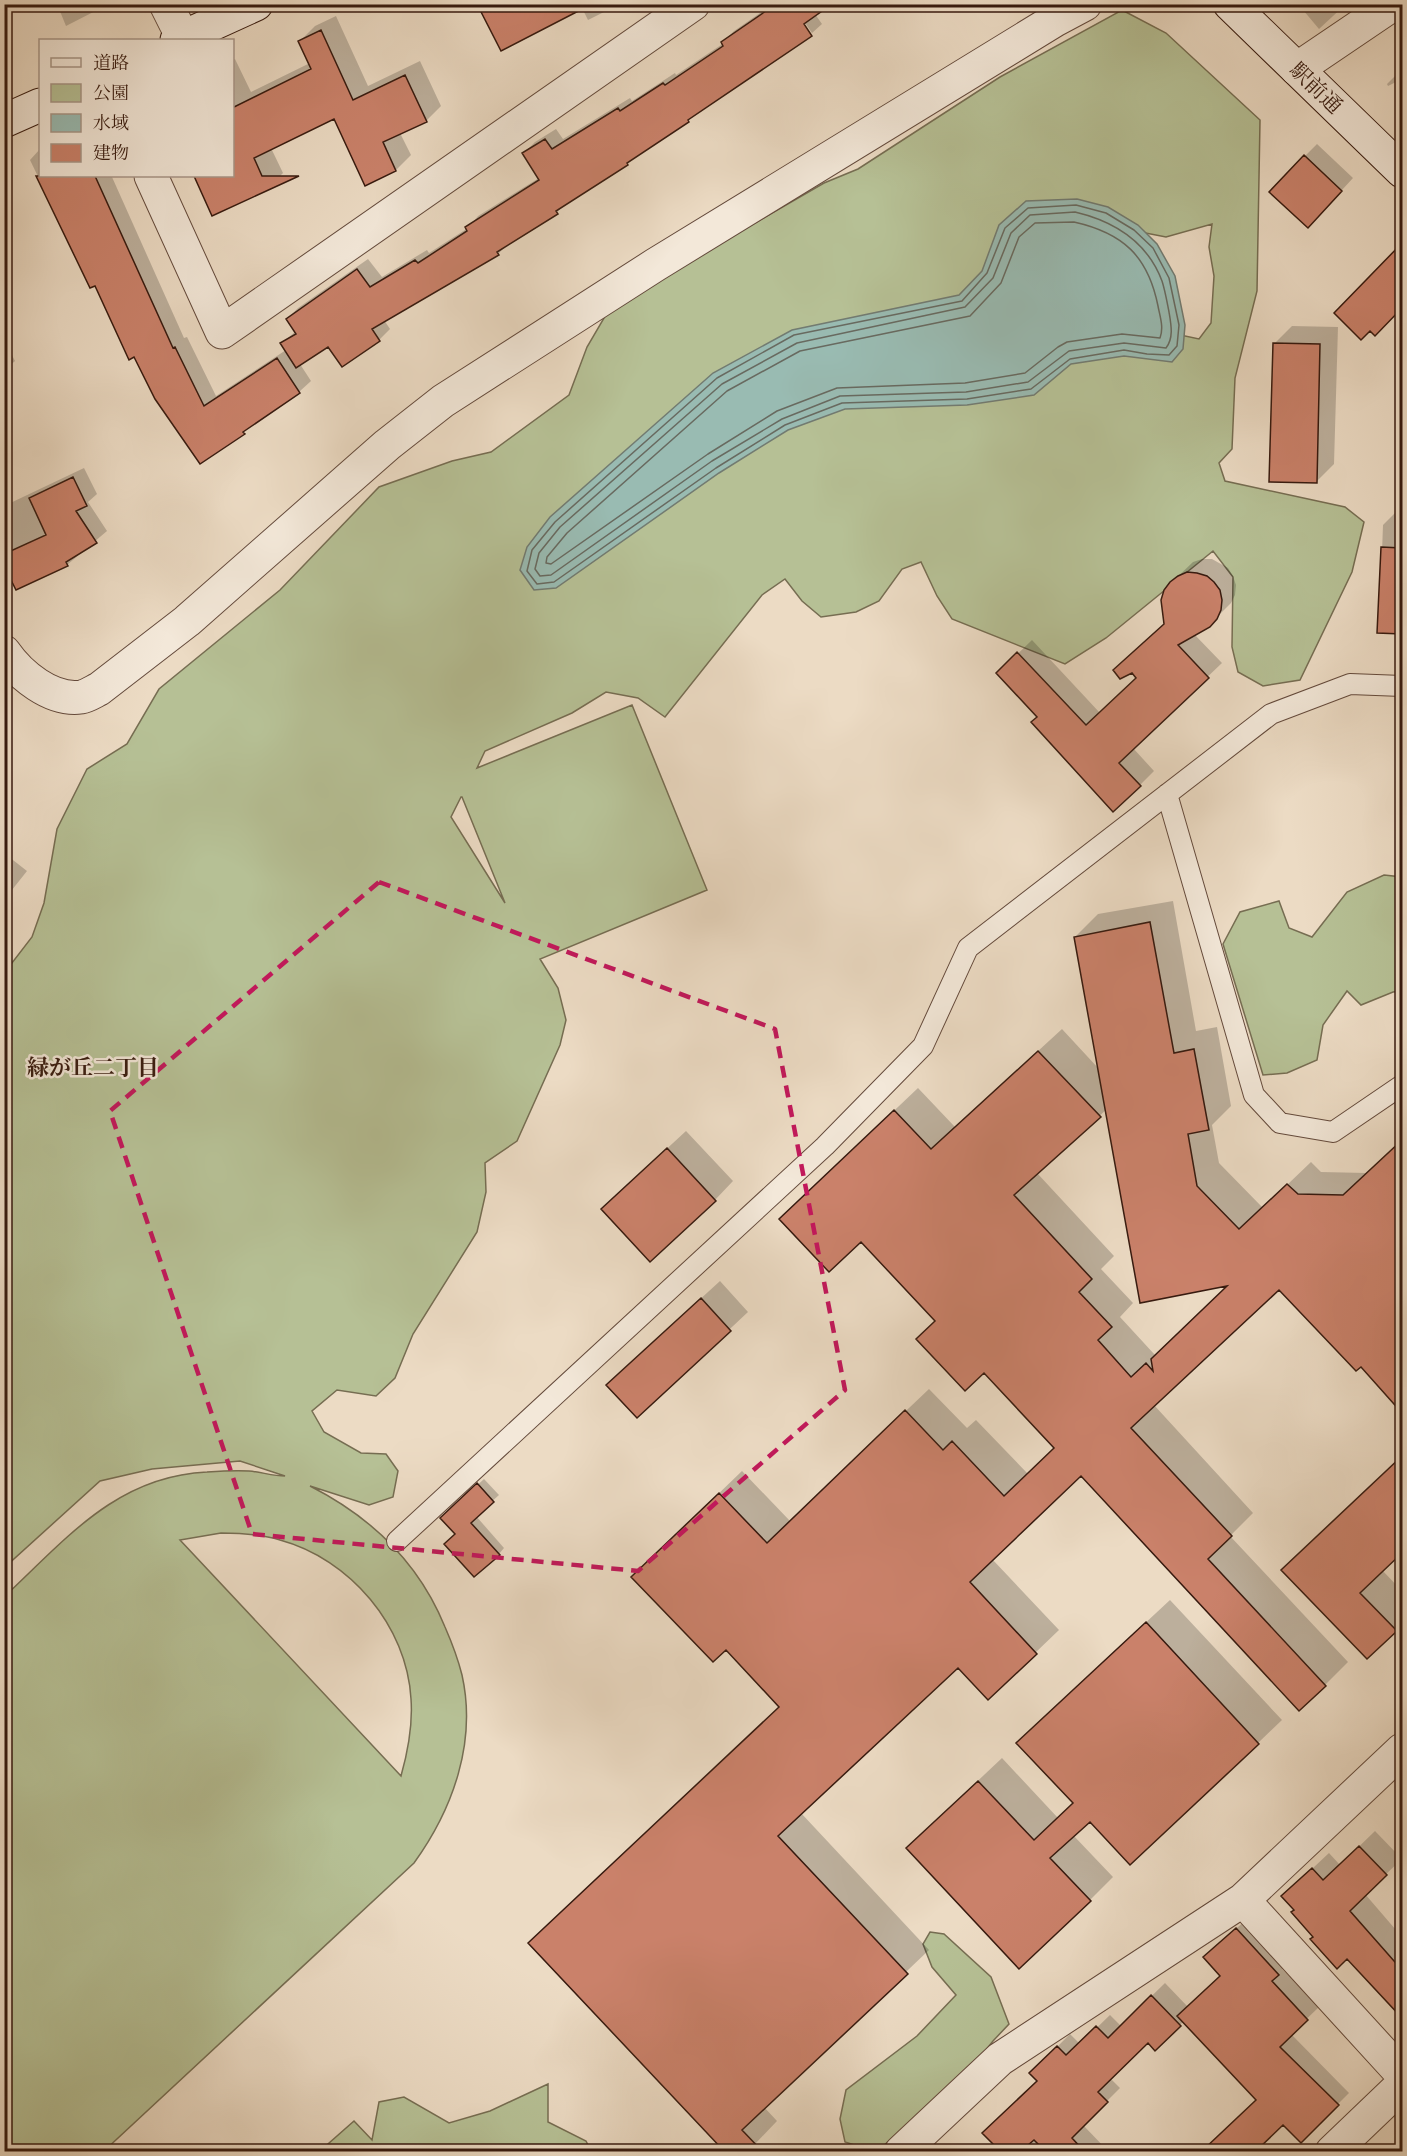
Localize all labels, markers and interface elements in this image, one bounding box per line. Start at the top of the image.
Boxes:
legend [39,39,234,177]
text: 道路 [93,52,129,74]
street label: 駅前通 [1284,57,1348,119]
text: 公園 [93,82,129,104]
text: 水域 [93,112,129,134]
text: 建物 [93,142,129,164]
district label: 緑が丘二丁目 [27,1054,159,1081]

